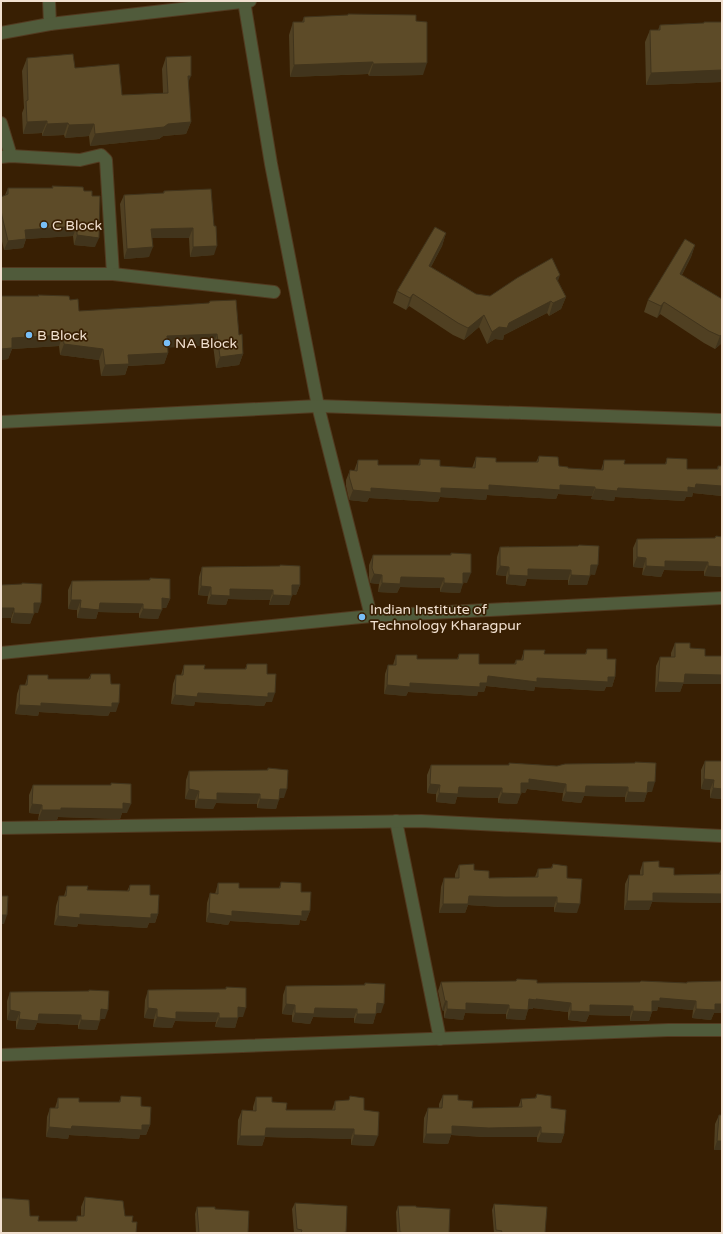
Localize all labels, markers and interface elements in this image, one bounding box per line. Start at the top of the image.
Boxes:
place label: C Block [52,217,102,234]
marker: C Block [39,220,49,230]
place label: B Block [37,327,87,344]
marker: B Block [24,330,34,340]
place label: NA Block [175,335,237,352]
marker: NA Block [162,338,172,348]
place label: Indian Institute of Technology Kharagpur [370,601,522,634]
marker: Indian Institute of Technology Kharagpur [357,612,367,622]

